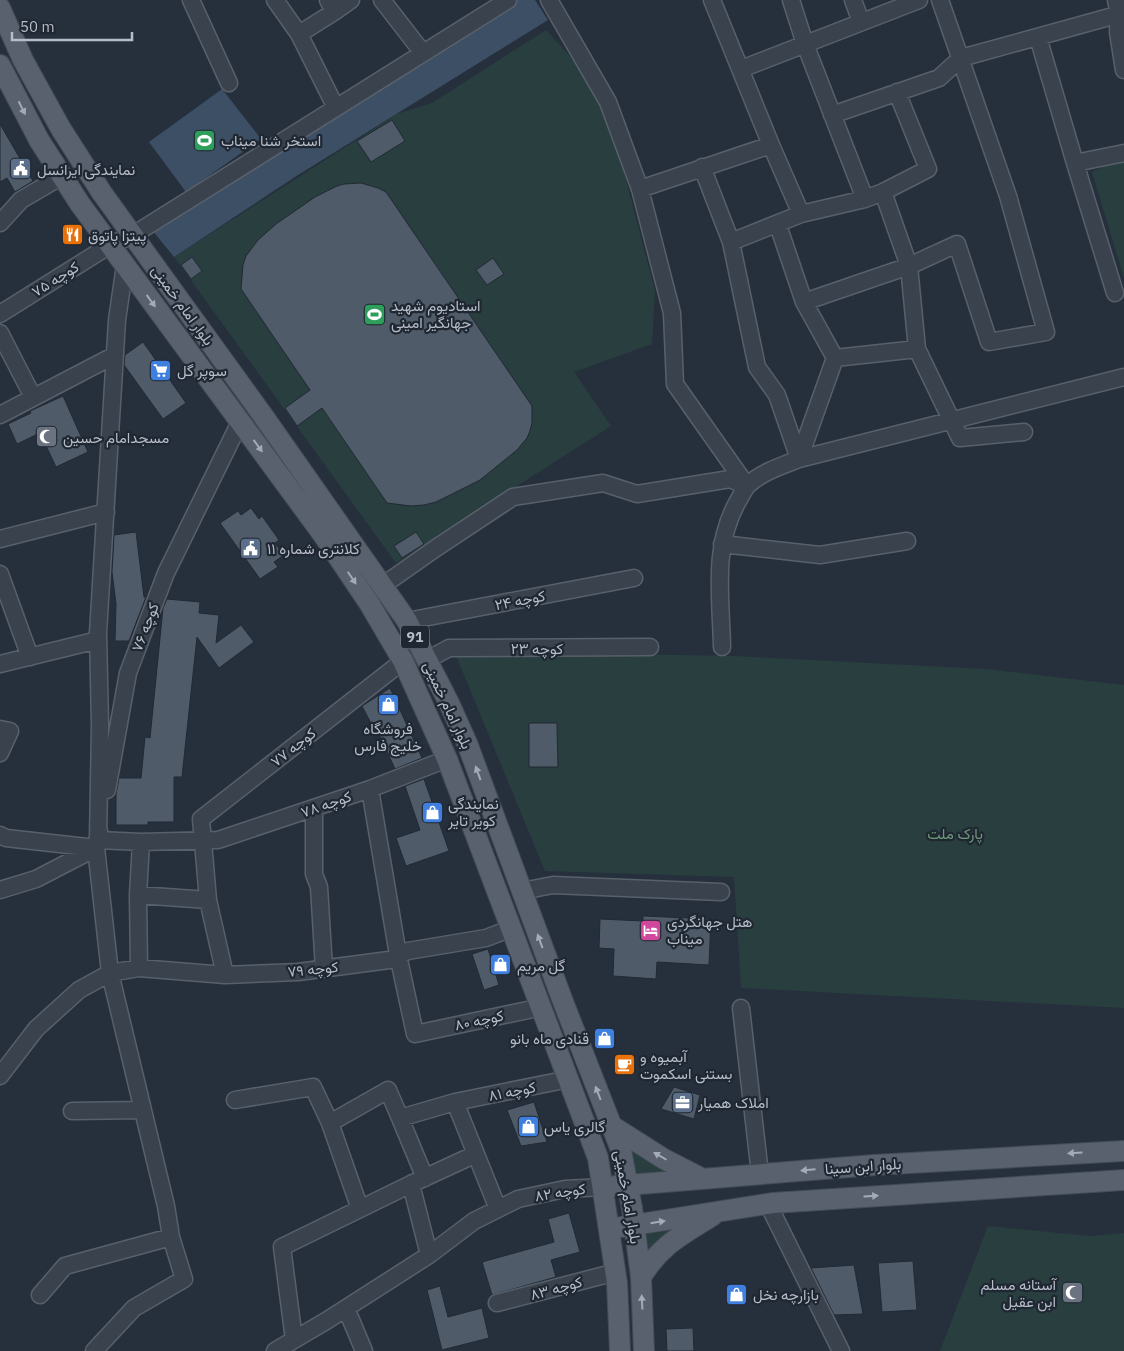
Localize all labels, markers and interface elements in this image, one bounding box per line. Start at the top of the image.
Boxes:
scale bar [12,10,132,42]
text: 50 m [20,17,55,36]
one-way arrow [18,101,26,115]
sports icon: استخر شنا میناب [193,128,217,152]
place label: استخر شنا میناب [221,131,321,150]
public building icon: نمایندگی ایرانسل [9,157,33,181]
place label: نمایندگی ایرانسل [37,160,135,180]
restaurant icon: پیتزا پاتوق [60,223,84,247]
place label: پیتزا پاتوق [88,226,146,246]
street label: کوچه ۷۵ [28,257,83,302]
street label: بلوار امام خمینی [147,261,219,350]
one-way arrow [146,294,157,307]
place label: استادیوم شهید جهانگیر امینی [391,296,480,333]
sports icon: استادیوم شهید جهانگیر امینی [363,302,387,326]
supermarket icon: سوپر گل [149,358,173,382]
place label: سوپر گل [177,361,227,381]
mosque icon: مسجدامام حسین [35,425,59,449]
place label: مسجدامام حسین [63,428,169,448]
one-way arrow [253,439,263,453]
public building icon: کلانتری شماره ۱۱ [239,536,263,560]
place label: کلانتری شماره ۱۱ [267,539,360,559]
one-way arrow [347,572,357,585]
street label: کوچه ۲۴ [493,586,547,615]
street label: کوچه ۷۶ [127,600,164,654]
road number: 91 [401,626,429,649]
street label: کوچه ۲۳ [511,639,564,659]
street label: بلوار امام خمینی [418,658,477,752]
shop icon: فروشگاه خلیج فارس [376,693,400,717]
place label: فروشگاه خلیج فارس [354,719,422,757]
street label: کوچه ۷۷ [267,723,320,771]
one-way arrow [474,765,481,780]
street label: کوچه ۷۸ [298,786,354,822]
place label: نمایندگی کویر تایر [447,794,499,830]
shop icon: نمایندگی کویر تایر [420,800,444,824]
park label: پارک ملت [927,824,983,844]
place label: هتل جهانگردی میناب [667,912,753,948]
hotel icon: هتل جهانگردی میناب [639,918,663,942]
one-way arrow [536,934,543,949]
shop icon: گل مریم [489,953,513,977]
place label: گل مریم [517,956,566,976]
street label: کوچه ۷۹ [287,957,340,982]
street label: کوچه ۸۰ [453,1005,506,1035]
shop icon: قنادی ماه بانو [593,1026,617,1050]
place label: قنادی ماه بانو [510,1029,589,1049]
place label: آبمیوه و بستنی اسکموت [640,1047,733,1084]
cafe icon: آبمیوه و بستنی اسکموت [612,1053,636,1077]
street label: کوچه ۸۱ [487,1077,538,1106]
one-way arrow [594,1086,601,1101]
office icon: املاک همیار [670,1090,694,1114]
place label: املاک همیار [697,1093,769,1112]
shop icon: گالری یاس [516,1114,540,1138]
place label: گالری یاس [544,1117,605,1137]
street label: بلوار امام خمینی [609,1149,646,1245]
one-way arrow [1067,1150,1083,1158]
one-way arrow [653,1152,667,1160]
street label: بلوار ابن سینا [824,1154,902,1179]
one-way arrow [800,1167,816,1175]
street label: کوچه ۸۲ [533,1179,587,1206]
one-way arrow [863,1192,879,1200]
one-way arrow [650,1217,666,1225]
street label: کوچه ۸۳ [528,1272,585,1305]
place label: آستانه مسلم ابن عقیل [980,1275,1058,1312]
mosque icon: آستانه مسلم ابن عقیل [1060,1281,1084,1305]
shop icon: بازارچه نخل [725,1282,749,1306]
place label: بازارچه نخل [753,1285,819,1305]
one-way arrow [637,1294,645,1310]

